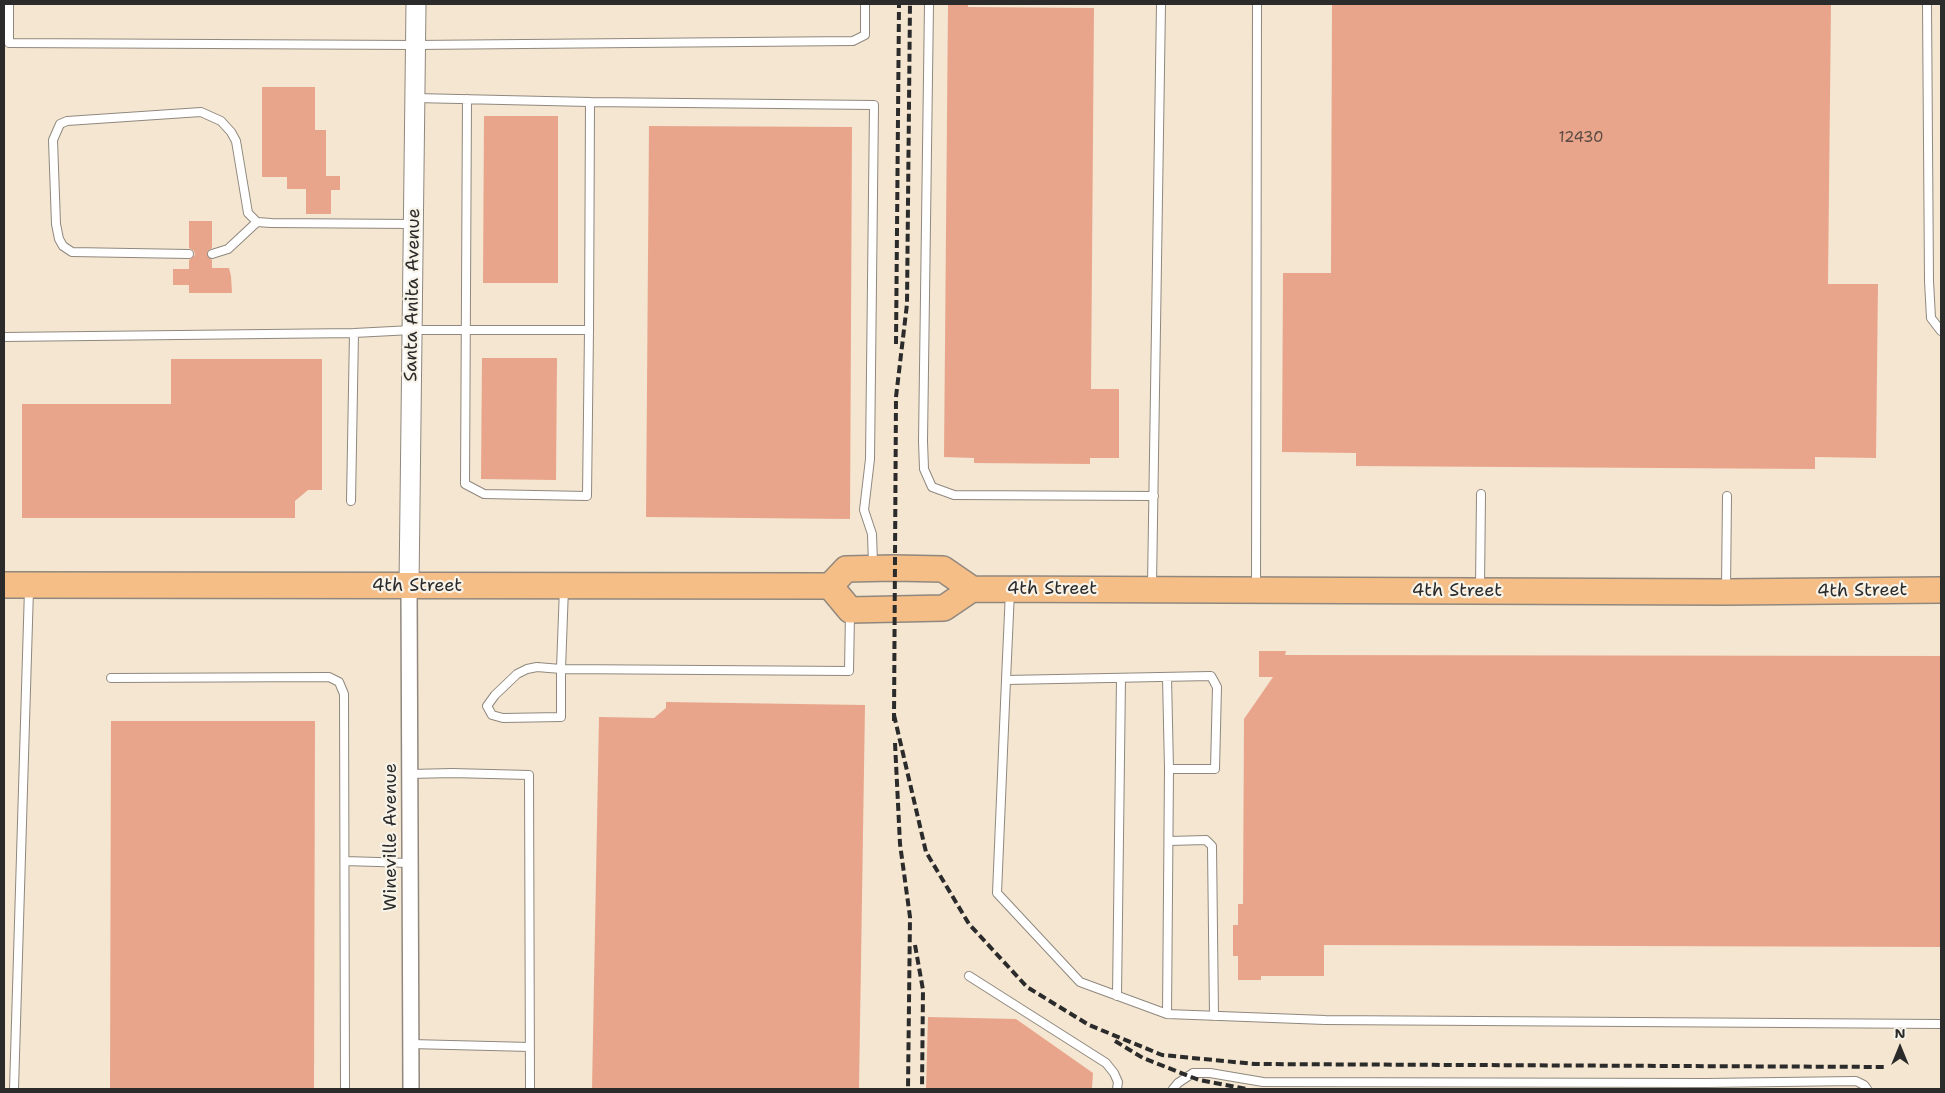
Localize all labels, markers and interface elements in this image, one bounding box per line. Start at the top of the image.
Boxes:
house number: 12430 [1558,129,1604,147]
street label: Santa Anita Avenue [401,208,425,382]
street label: 4th Street [372,575,462,597]
street label: 4th Street [1007,578,1097,600]
street label: 4th Street [1817,579,1907,603]
street label: 4th Street [1412,580,1502,602]
street label: Wineville Avenue [380,763,402,911]
north arrow [1875,1023,1925,1073]
text: N [1894,1024,1906,1042]

